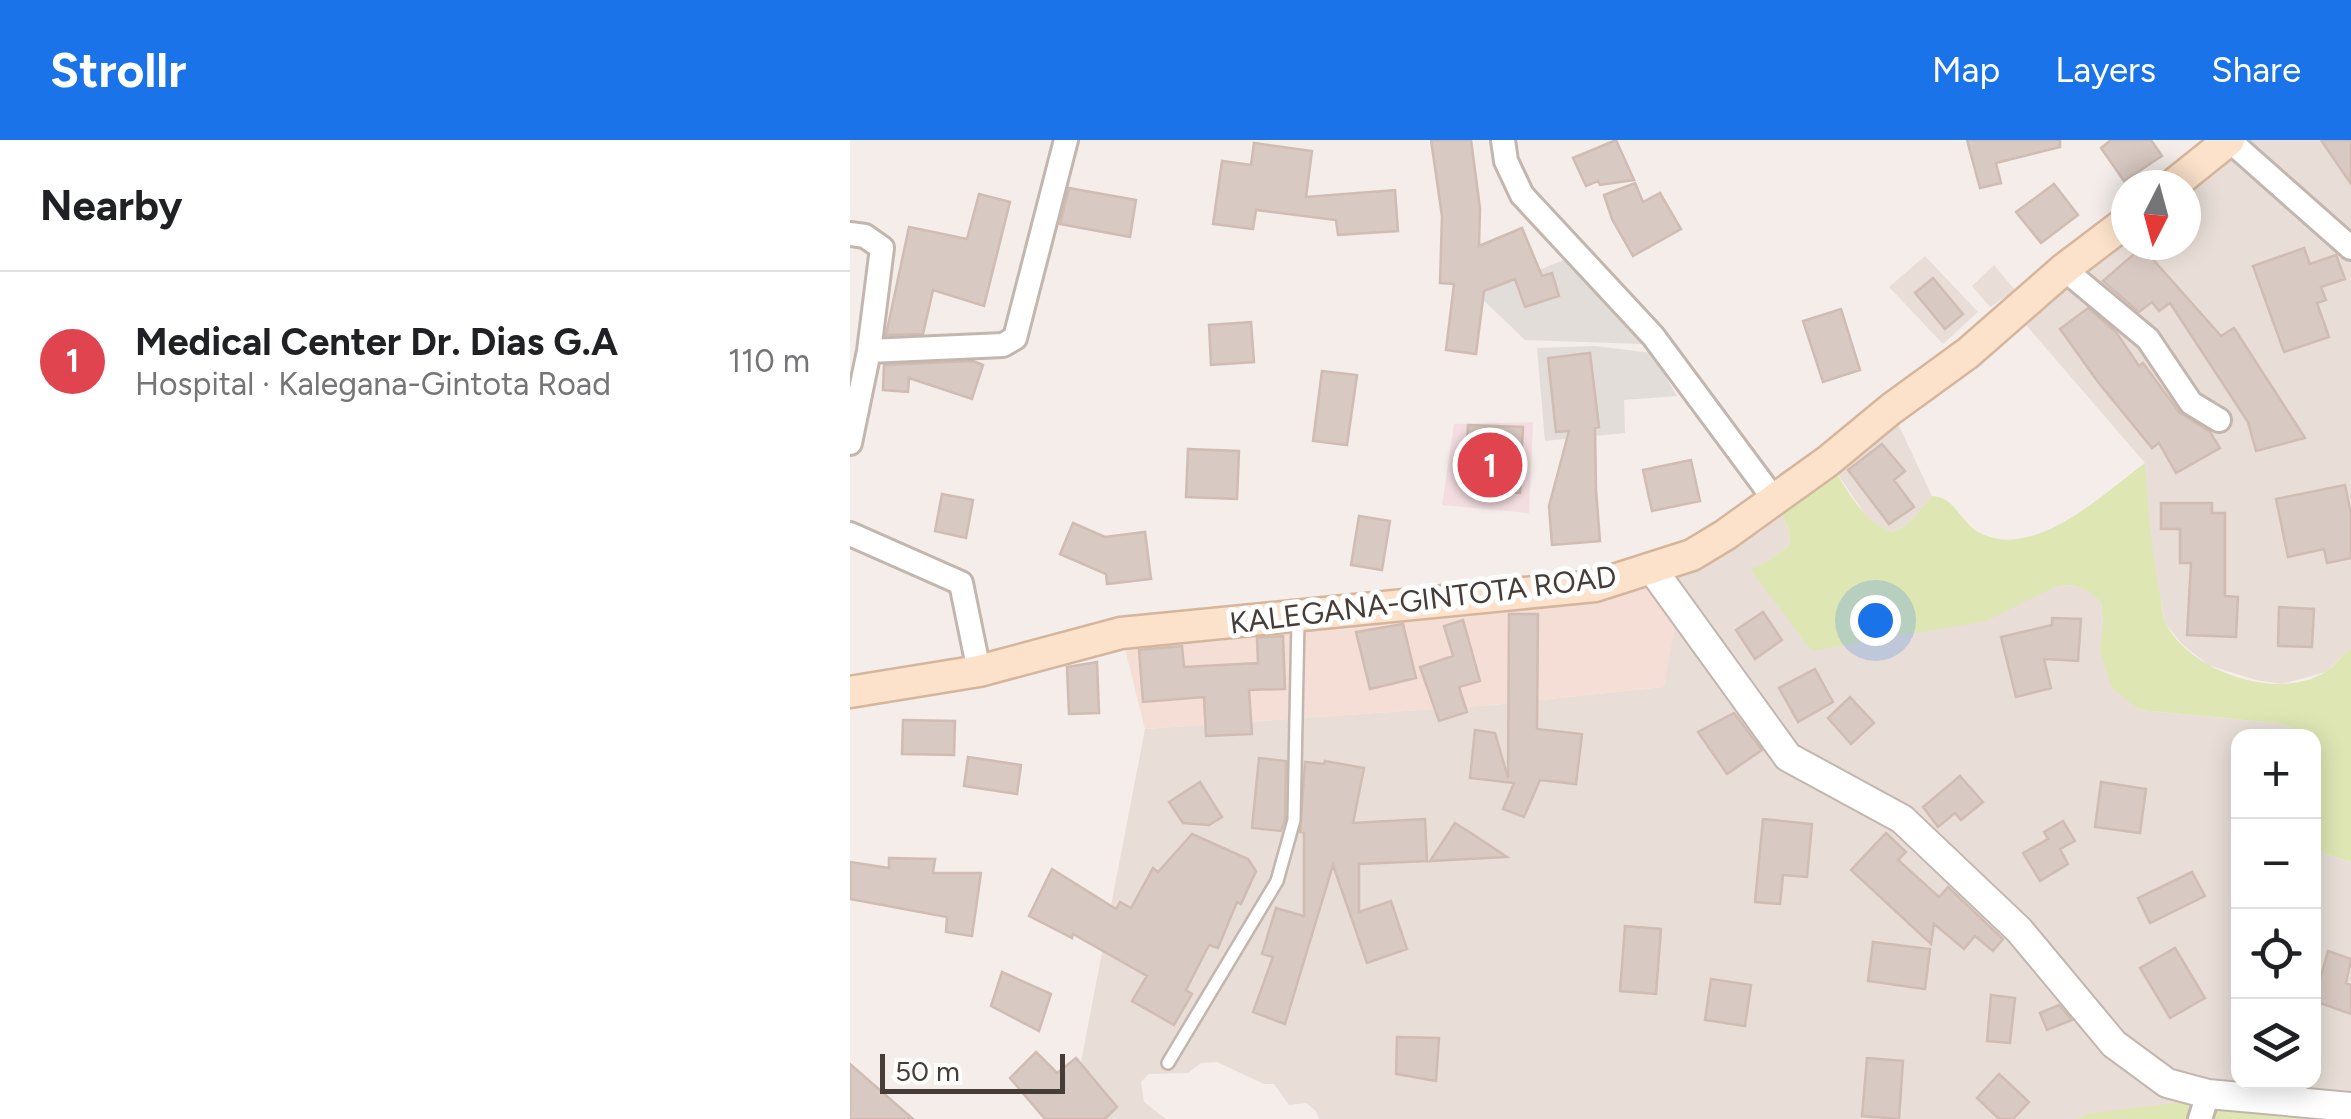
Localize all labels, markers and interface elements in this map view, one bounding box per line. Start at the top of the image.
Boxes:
text: Strollr [50,41,186,99]
text: Map [1932,49,2000,91]
text: Layers [2055,49,2156,91]
text: Share [2211,49,2301,91]
north arrow [2111,170,2201,260]
text: Nearby [40,180,182,231]
text: Medical Center Dr. Dias G.A [135,319,618,365]
text: 1 [66,342,79,380]
text: 110 m [728,342,810,380]
text: Hospital · Kalegana-Gintota Road [135,365,611,403]
pin: 1 [1458,428,1522,502]
street label: KALEGANA-GINTOTA ROAD [1227,557,1618,642]
your location [1850,595,1901,646]
map controls [2231,729,2321,1089]
button: + [2231,729,2321,819]
button: − [2231,819,2321,909]
button: locate [2231,909,2321,999]
button: layers [2231,999,2321,1089]
scale bar [880,1049,1065,1094]
text: 50 m [895,1054,960,1088]

